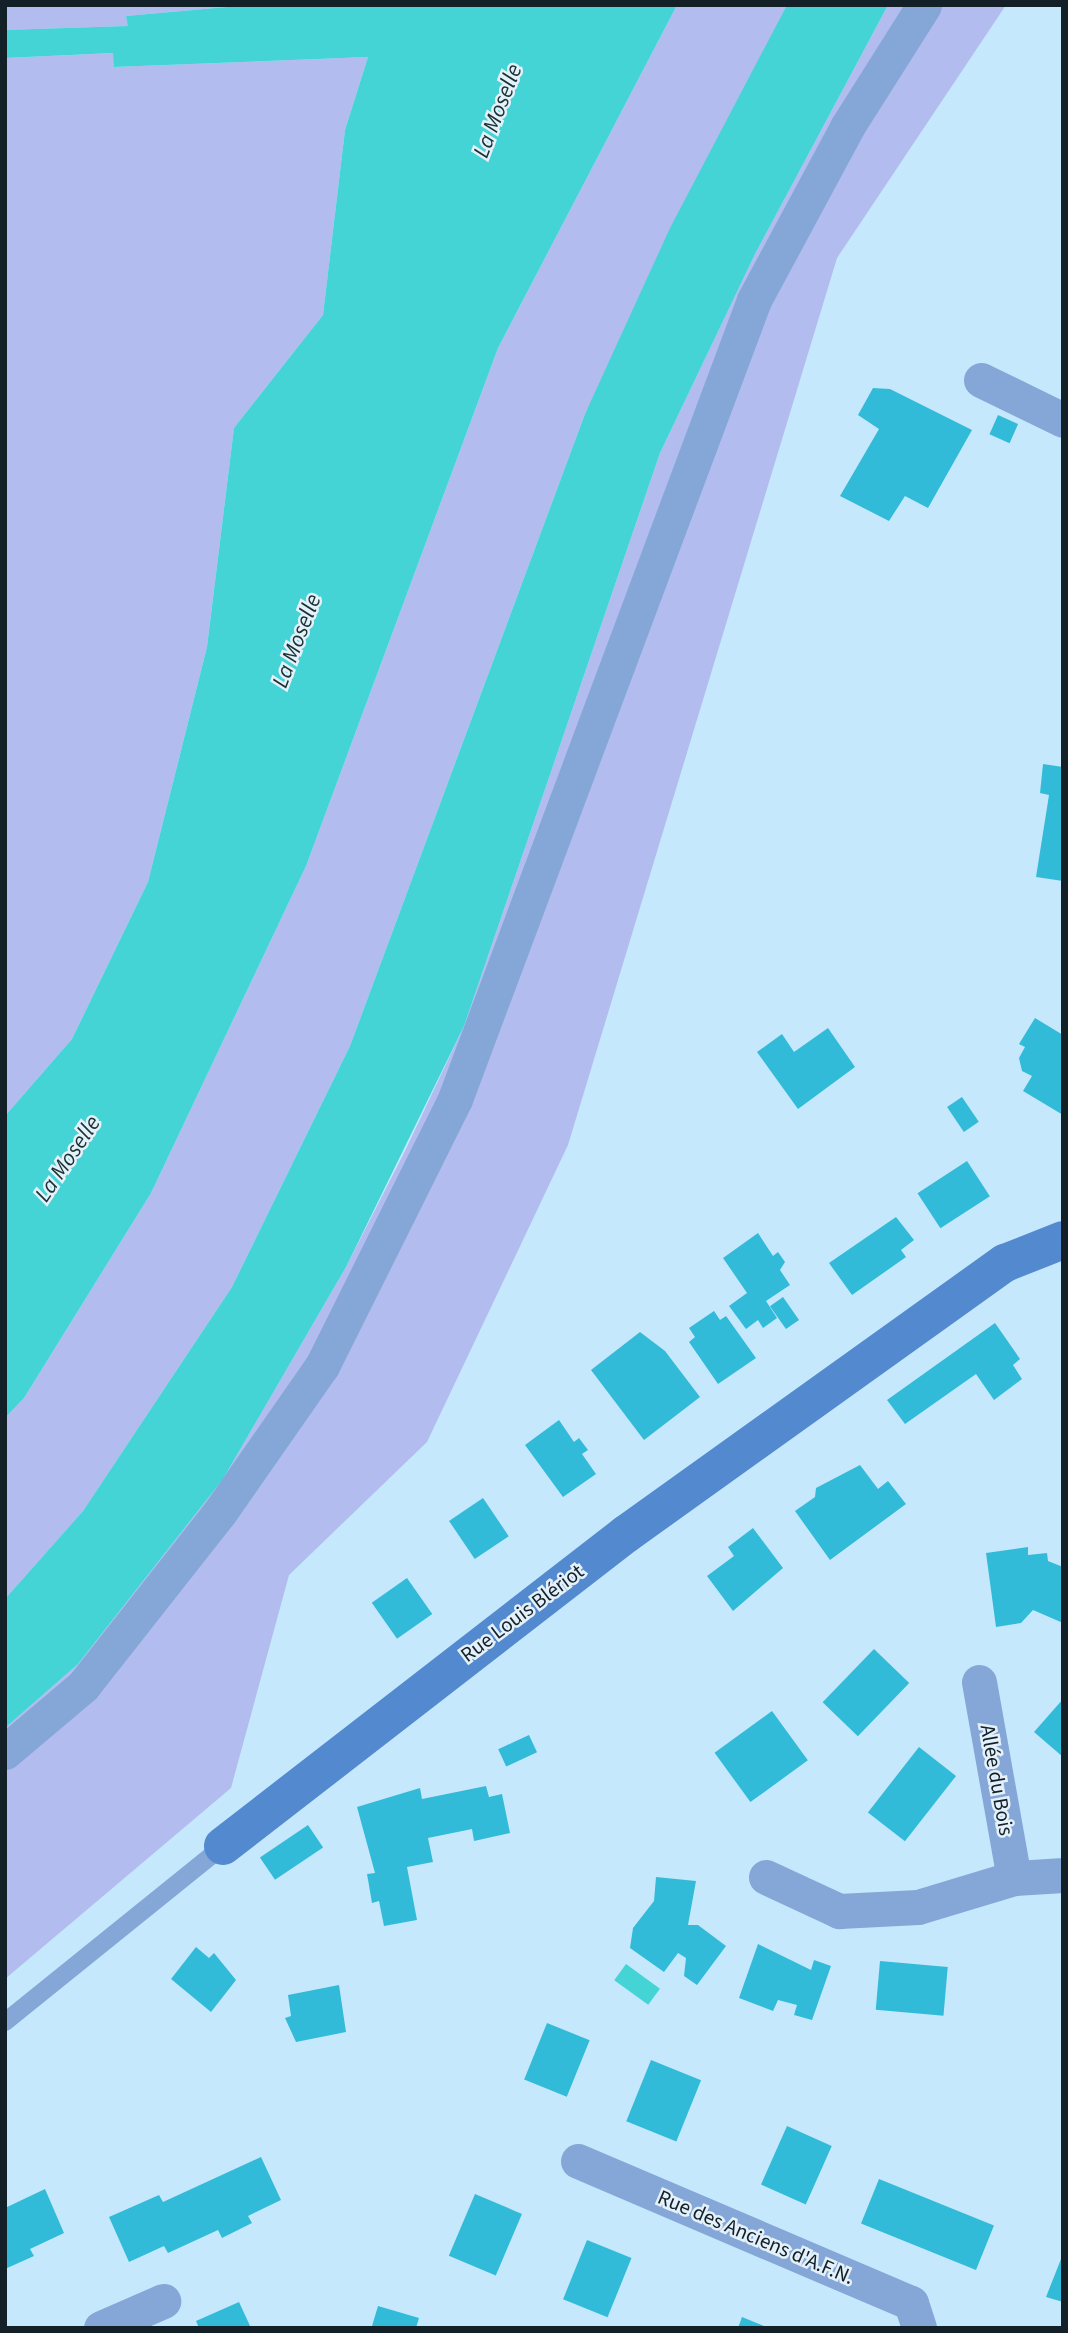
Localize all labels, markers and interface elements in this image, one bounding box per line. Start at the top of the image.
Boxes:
water label: La Moselle [468,60,528,162]
water label: La Moselle [267,590,327,692]
water label: La Moselle [29,1111,107,1207]
street label: Rue Louis Blériot [455,1559,589,1667]
street label: Allée du Bois [975,1723,1019,1837]
street label: Rue des Anciens d'A.F.N. [654,2184,858,2290]

